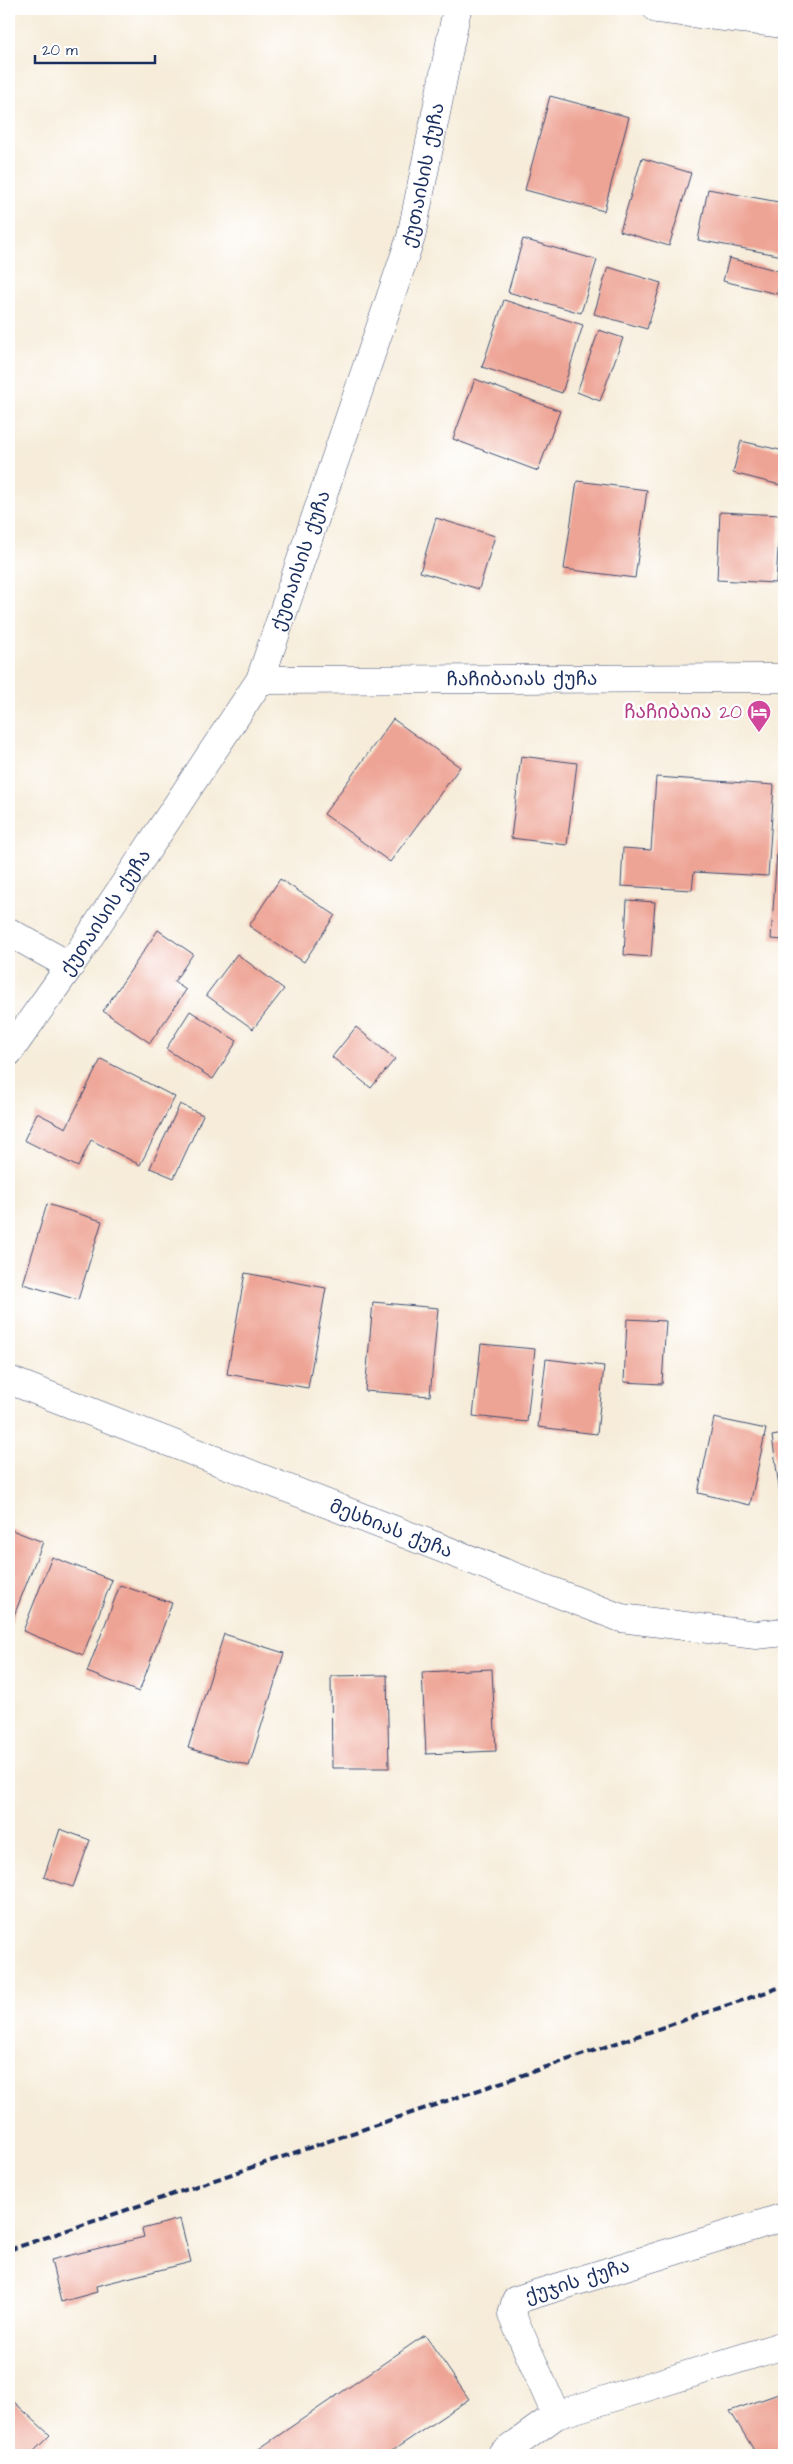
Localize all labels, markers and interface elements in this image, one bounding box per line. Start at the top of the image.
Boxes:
scale bar [35,32,155,64]
text: 20 m [42,40,78,61]
street label: ქუთაისის ქუჩა [395,101,451,251]
street label: ქუთაისის ქუჩა [264,487,337,634]
street label: ჩაჩიბაიას ქუჩა [447,665,597,693]
place label: ჩაჩიბაია 20 [624,699,742,726]
hotel icon: ჩაჩიბაია 20 [746,699,772,733]
street label: ქუთაისის ქუჩა [54,844,158,981]
street label: მესხიას ქუჩა [326,1492,457,1565]
street label: ქუჯის ქუჩა [522,2252,633,2310]

